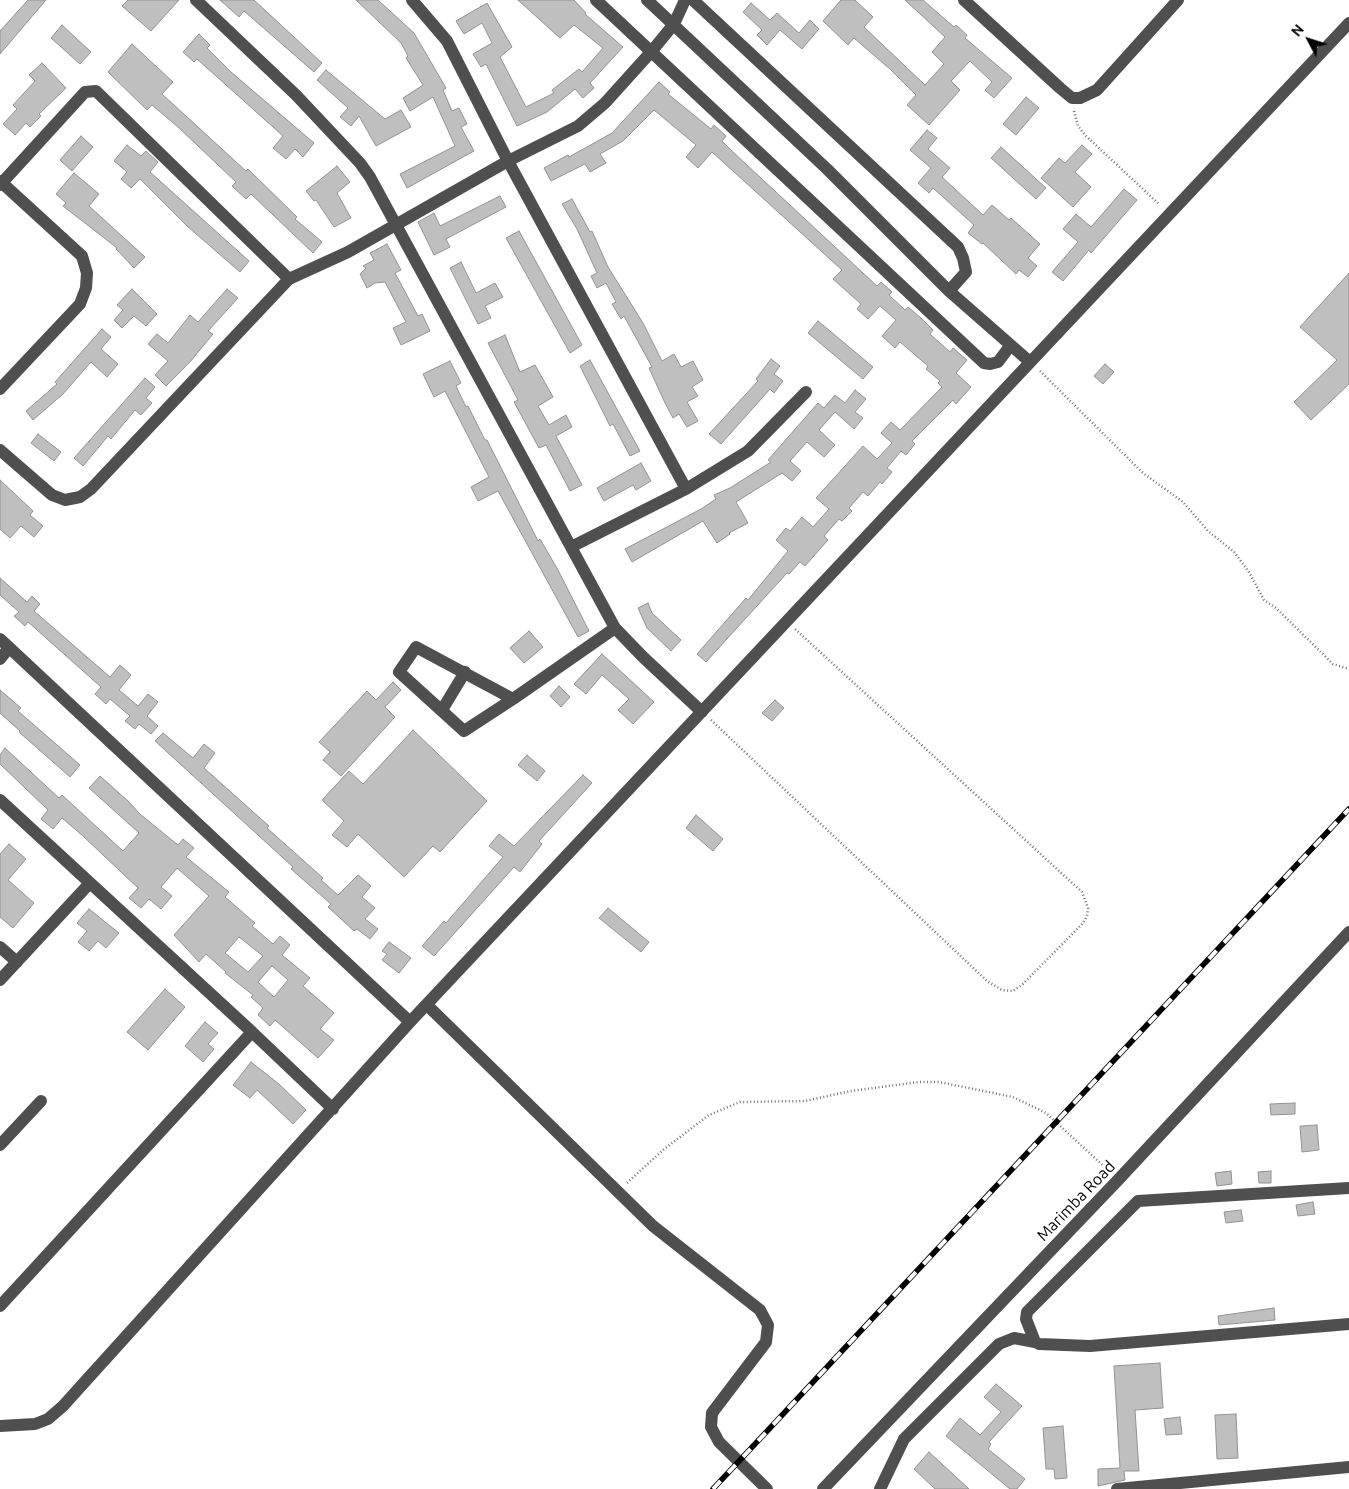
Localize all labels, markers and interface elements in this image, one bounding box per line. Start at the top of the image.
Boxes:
north arrow [1284,15,1334,65]
text: N [1288,21,1307,40]
street label: Marimba Road [1033,1157,1119,1245]

